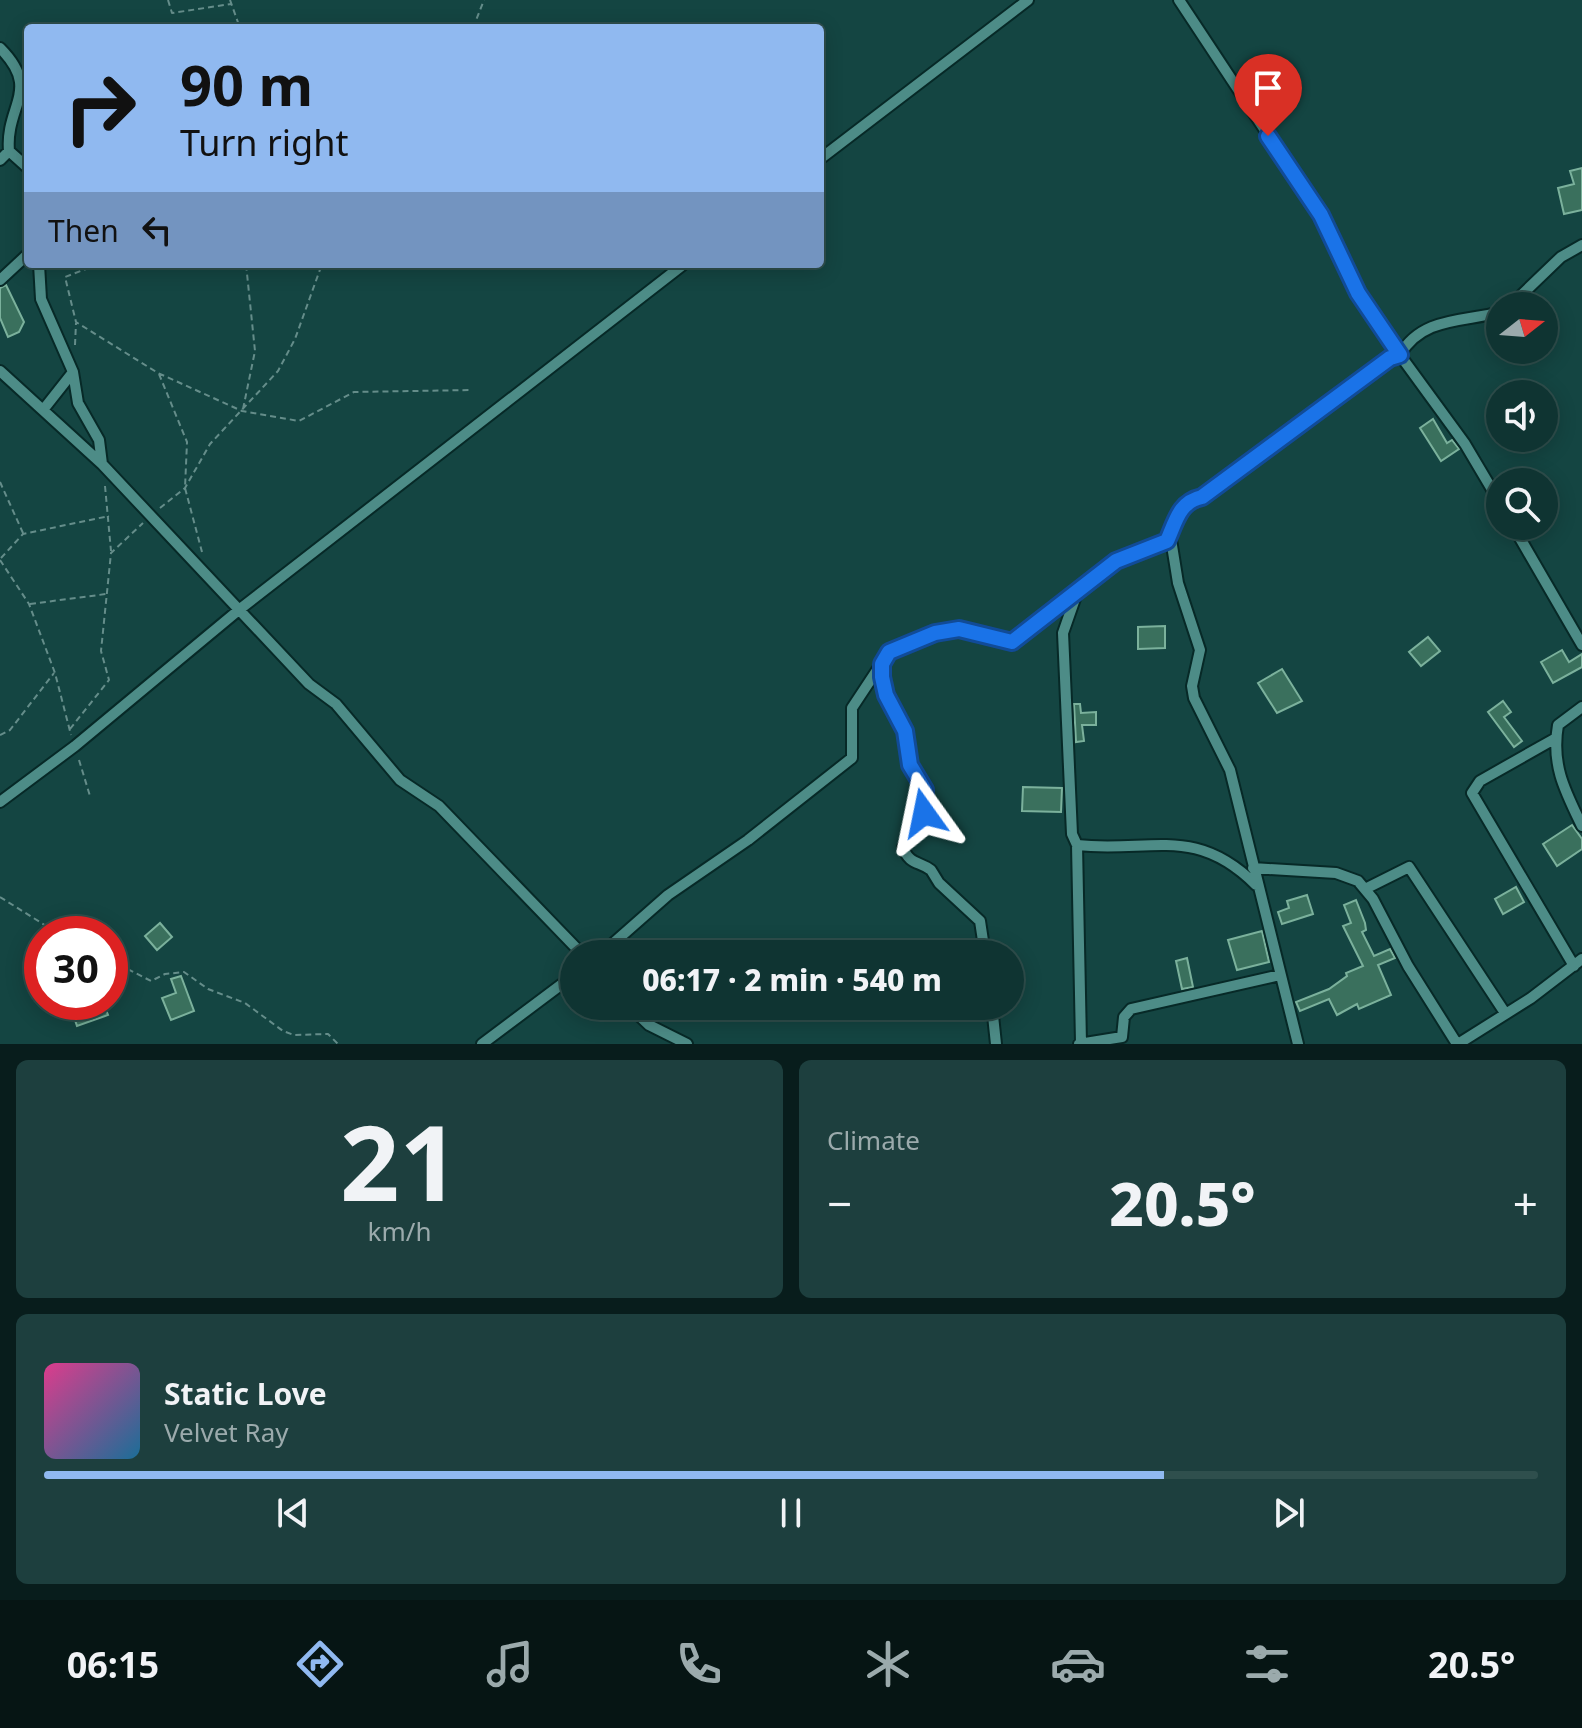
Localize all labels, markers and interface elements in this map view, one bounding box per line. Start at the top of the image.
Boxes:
text: 90 m [180,46,313,122]
pin [1234,54,1302,136]
icon: right [48,56,152,160]
icon: arrive [1246,66,1290,110]
text: Turn right [180,118,348,167]
icon: left [135,208,179,252]
text: Then [48,210,119,251]
north arrow [1486,292,1558,364]
map controls [1486,292,1558,540]
button: sound [1486,380,1558,452]
button: search [1486,468,1558,540]
position arrow [882,771,966,855]
speed limit sign: 30 [24,916,128,1020]
text: 06:17 · 2 min · 540 m [642,959,942,1000]
text: 21 [340,1090,459,1231]
text: Climate [827,1122,920,1158]
text: 20.5° [1109,1162,1256,1244]
text: − [827,1173,852,1233]
text: + [1513,1173,1538,1233]
text: km/h [368,1213,431,1249]
text: Static Love [164,1373,327,1414]
text: Velvet Ray [164,1414,289,1450]
icon: previous [271,1491,315,1535]
icon: pause [769,1491,813,1535]
icon: next [1267,1491,1311,1535]
icon: directions [292,1636,348,1692]
icon: music [482,1636,538,1692]
icon: phone [671,1636,727,1692]
icon: climate [860,1636,916,1692]
icon: car [1050,1636,1106,1692]
icon: filters [1239,1636,1295,1692]
text: 06:15 [67,1640,159,1689]
text: 20.5° [1428,1640,1515,1689]

